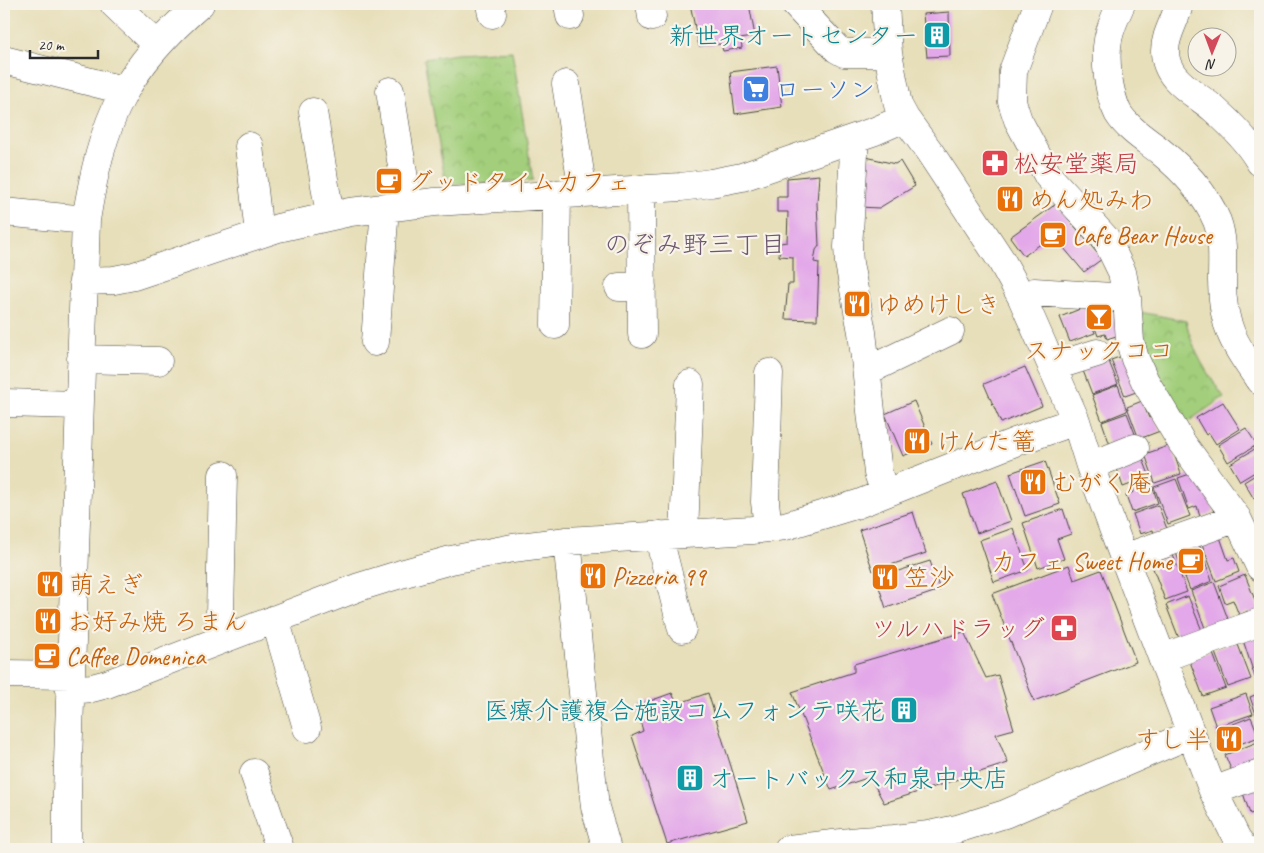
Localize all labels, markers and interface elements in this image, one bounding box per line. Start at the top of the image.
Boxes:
place label: 新世界オートセンター [669,20,918,52]
building icon: 新世界オートセンター [922,20,952,50]
scale bar [30,28,98,60]
north arrow [1186,28,1236,78]
text: 20 m [38,36,65,55]
text: N [1205,56,1216,73]
supermarket icon: ローソン [741,74,771,104]
place label: ローソン [775,74,875,106]
pharmacy icon: 松安堂薬局 [980,148,1010,178]
place label: 松安堂薬局 [1014,148,1139,180]
cafe icon: グッドタイムカフェ [374,166,404,196]
place label: グッドタイムカフェ [408,166,631,198]
restaurant icon: めん処みわ [995,184,1025,214]
place label: めん処みわ [1029,184,1154,216]
cafe icon: Cafe Bear House [1038,220,1068,250]
place label: Cafe Bear House [1072,220,1214,252]
district label: のぞみ野三丁目 [604,228,786,261]
restaurant icon: ゆめけしき [842,289,872,319]
place label: ゆめけしき [876,289,1001,321]
bar icon: スナックココ [1084,302,1114,332]
place label: スナックココ [1024,335,1174,367]
restaurant icon: けんた篭 [902,426,932,456]
place label: けんた篭 [936,426,1036,458]
restaurant icon: むがく庵 [1018,467,1048,497]
place label: むがく庵 [1052,467,1152,499]
place label: カフェ Sweet Home [991,546,1174,578]
cafe icon: カフェ Sweet Home [1176,546,1206,576]
restaurant icon: Pizzeria 99 [578,561,608,591]
place label: Pizzeria 99 [612,561,707,593]
restaurant icon: 笠沙 [870,562,900,592]
place label: 笠沙 [904,562,954,594]
restaurant icon: 萌えぎ [35,569,65,599]
place label: 萌えぎ [69,569,144,601]
restaurant icon: お好み焼 ろまん [33,606,63,636]
place label: お好み焼 ろまん [67,606,248,638]
place label: ツルハドラッグ [871,613,1045,645]
pharmacy icon: ツルハドラッグ [1049,613,1079,643]
cafe icon: Caffee Domenica [32,641,62,671]
place label: Caffee Domenica [66,641,207,673]
place label: 医療介護複合施設コムフォンテ咲花 [484,695,885,727]
building icon: 医療介護複合施設コムフォンテ咲花 [889,695,919,725]
place label: すし半 [1135,724,1210,756]
restaurant icon: すし半 [1214,724,1244,754]
building icon: オートバックス和泉中央店 [675,763,705,793]
place label: オートバックス和泉中央店 [709,763,1009,795]

